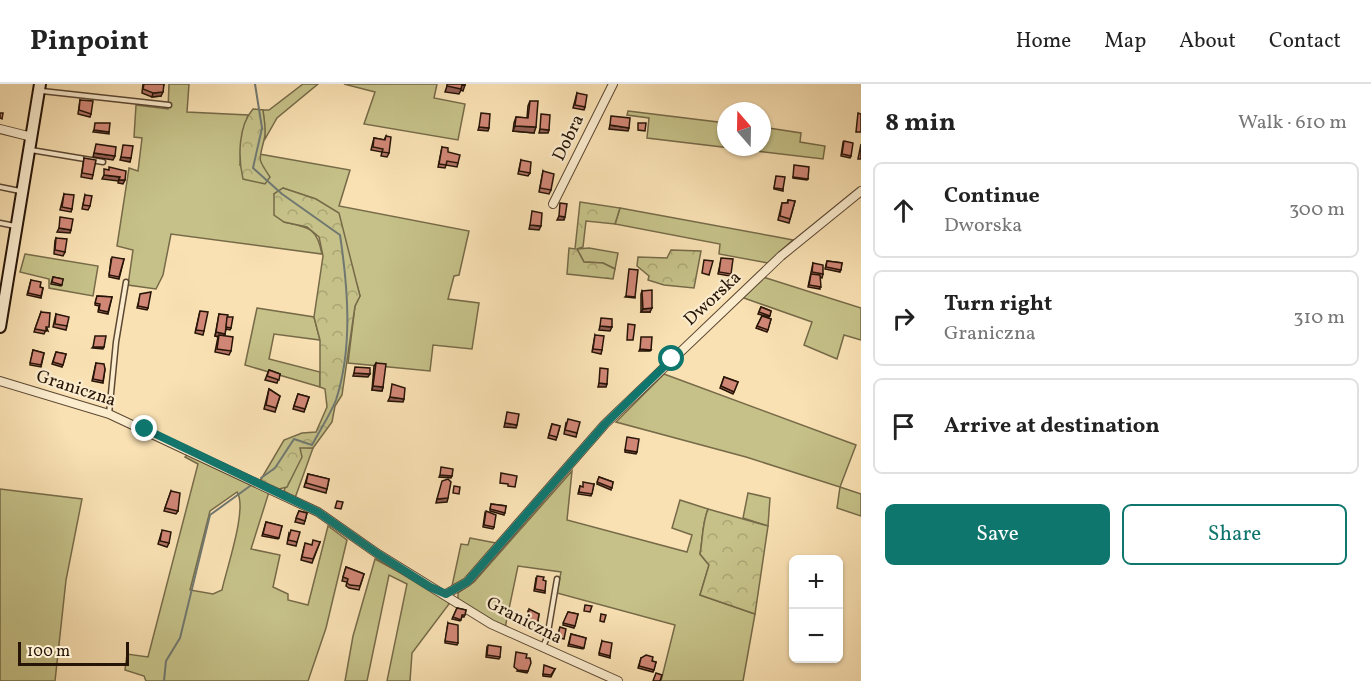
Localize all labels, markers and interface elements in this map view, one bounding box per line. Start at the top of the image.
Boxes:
text: Pinpoint [30,22,148,61]
text: Home [1016,27,1071,56]
text: Map [1104,27,1146,56]
text: About [1179,27,1236,56]
text: Contact [1269,27,1341,56]
north arrow [717,102,771,156]
text: 8 min [885,105,956,141]
text: Walk · 610 m [1238,109,1347,137]
street label: Dobra [547,111,591,165]
text: Continue [944,181,1040,212]
icon: ahead [887,194,920,227]
text: 300 m [1289,196,1345,224]
text: Dworska [944,212,1022,240]
street label: Dworska [679,266,747,332]
text: Turn right [944,289,1052,320]
icon: right [887,302,920,335]
text: 310 m [1293,304,1345,332]
text: Graniczna [944,320,1036,348]
route start [658,345,684,371]
street label: Graniczna [33,364,119,414]
icon: arrive [887,410,920,443]
text: Arrive at destination [944,411,1160,442]
route end [131,415,157,441]
button: Save [885,504,1110,565]
button: Share [1122,504,1347,565]
map controls [789,555,843,663]
button: + [789,555,843,609]
street label: Graniczna [482,591,567,651]
button: − [789,609,843,663]
scale bar [18,639,129,666]
text: 100 m [27,641,70,663]

